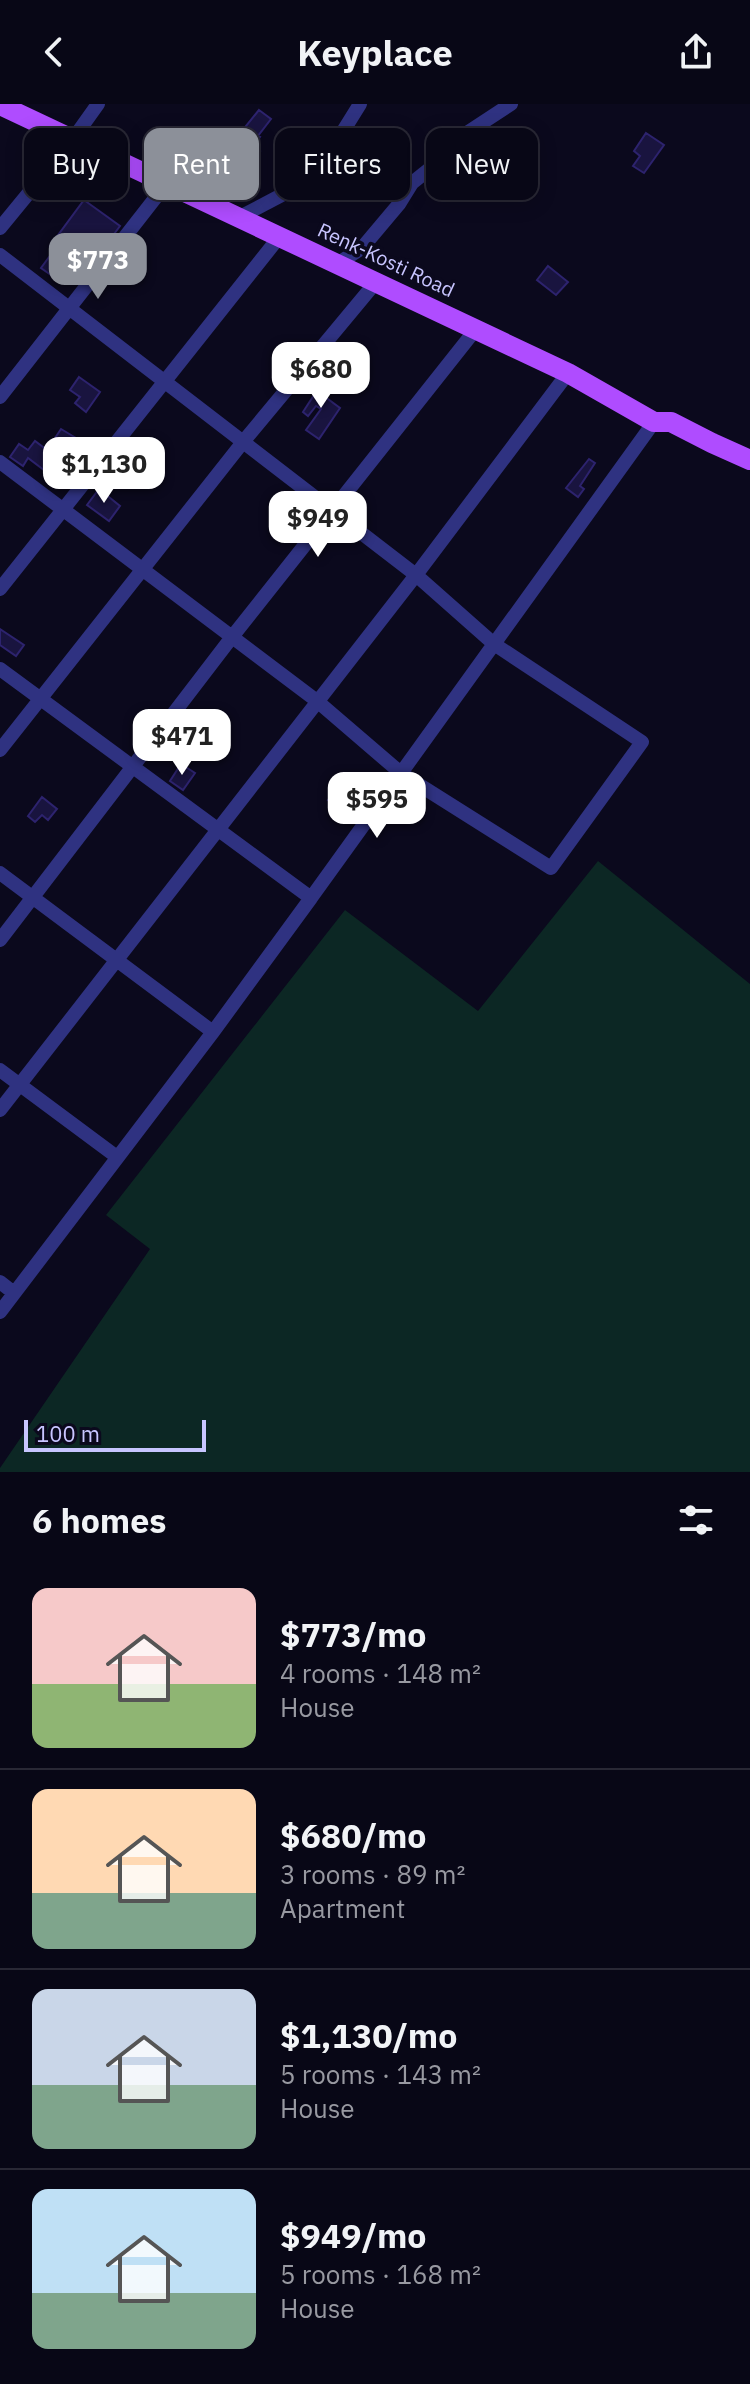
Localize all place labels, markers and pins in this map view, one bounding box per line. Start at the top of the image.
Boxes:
pin: $773 [51,233,145,301]
pin: $680 [274,342,368,410]
pin: $1,130 [39,437,169,505]
pin: $949 [271,491,365,559]
pin: $471 [135,709,229,777]
pin: $595 [330,772,424,840]

